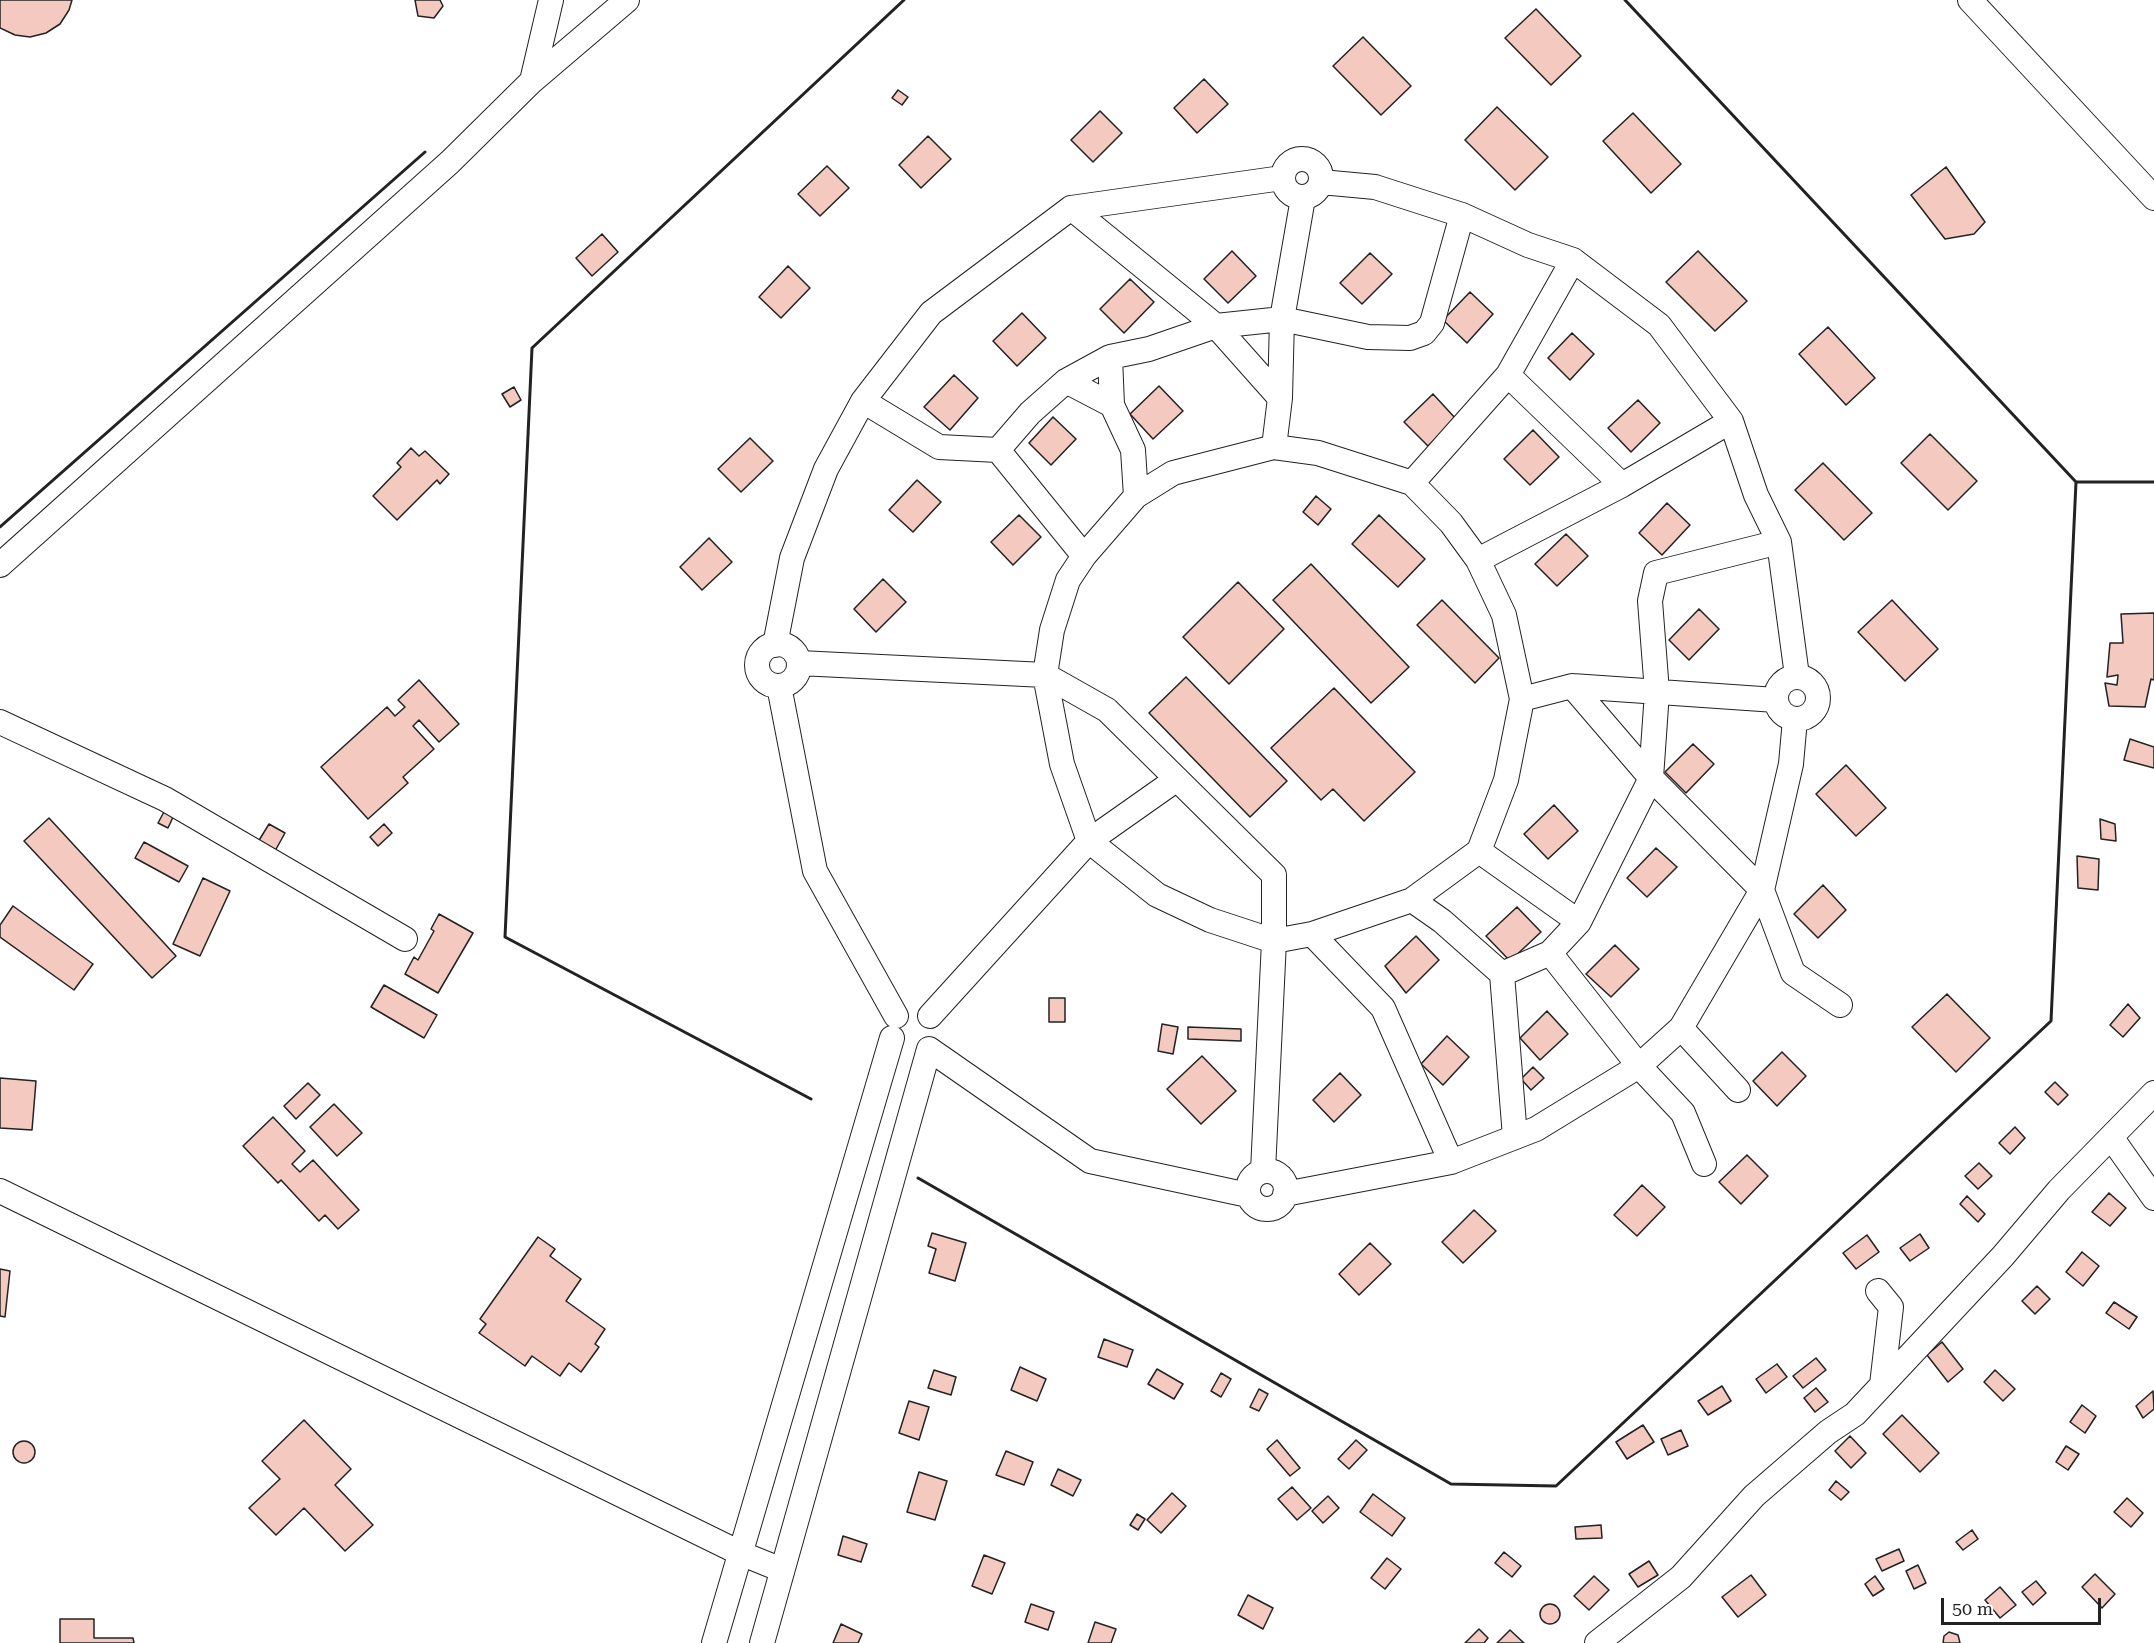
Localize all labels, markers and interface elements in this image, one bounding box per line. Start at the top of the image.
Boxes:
scale bar [1944,1586,2104,1624]
text: 50 m [1952,1598,1993,1619]

